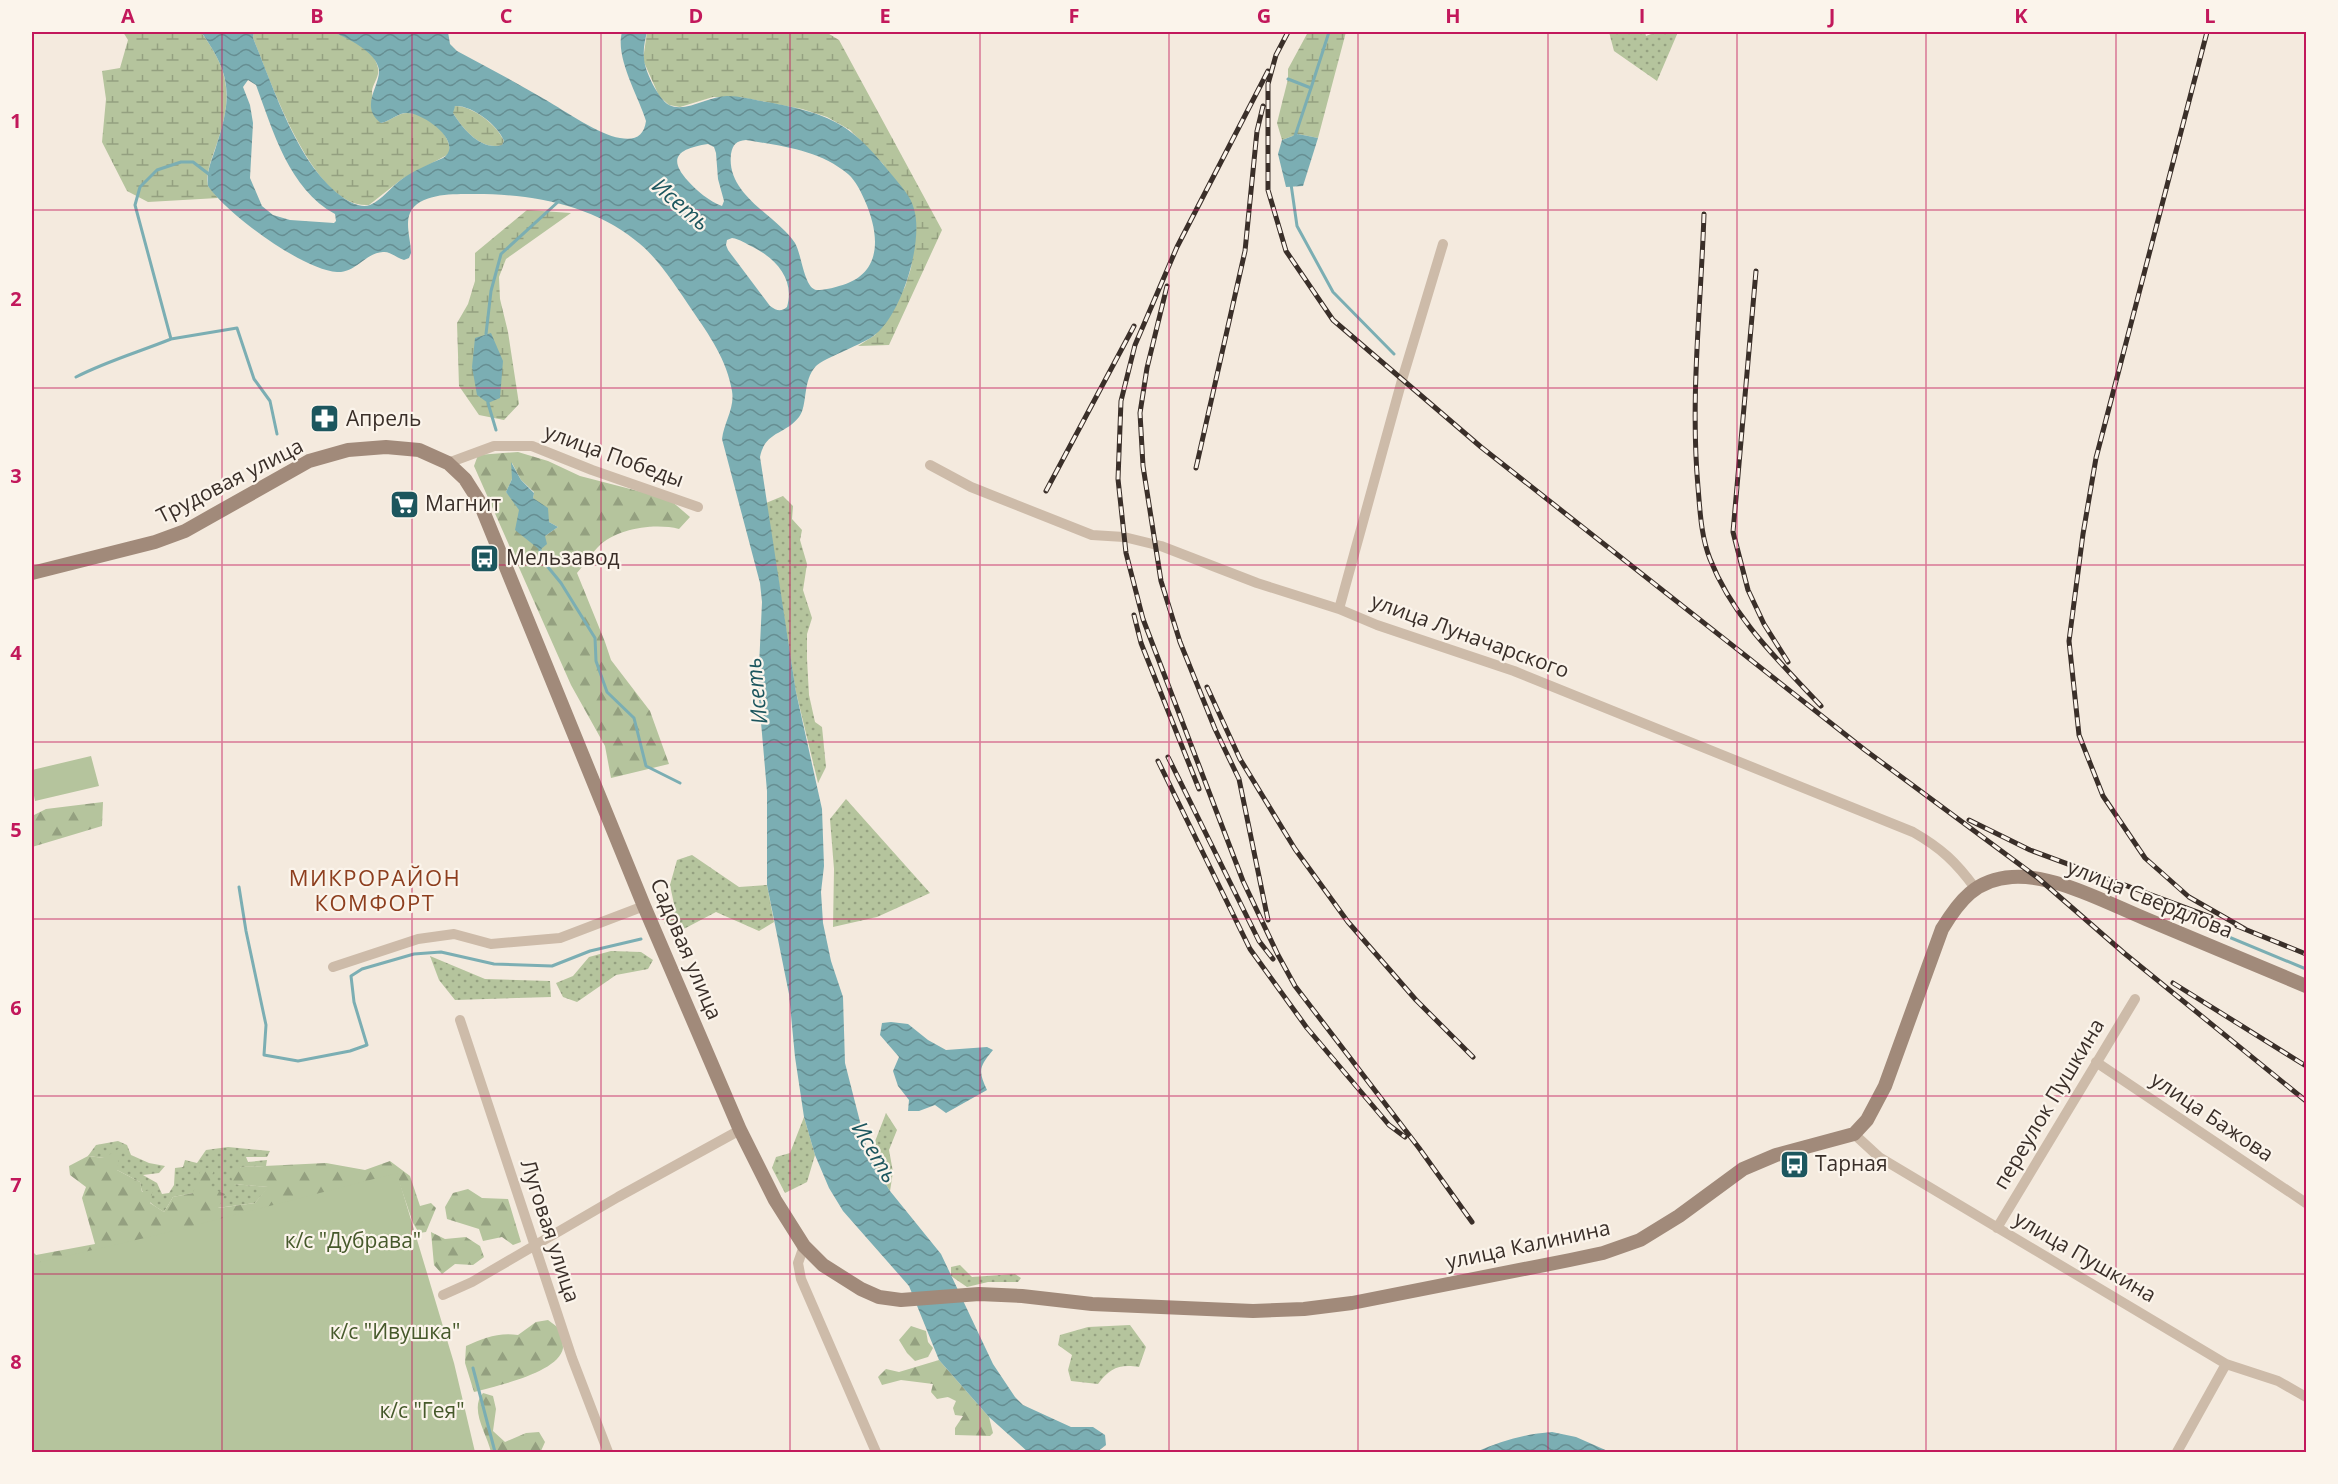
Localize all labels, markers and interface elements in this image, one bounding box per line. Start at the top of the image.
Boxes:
text: A [121,2,135,29]
text: B [310,2,324,29]
text: C [500,2,513,29]
text: D [689,2,703,29]
text: E [879,2,891,29]
text: F [1069,2,1079,29]
text: G [1257,2,1271,29]
text: H [1445,2,1461,29]
text: I [1639,2,1645,29]
text: J [1827,2,1835,29]
text: K [2014,2,2028,29]
text: L [2204,2,2216,29]
text: 1 [10,107,22,134]
water label: Исеть [647,170,717,237]
text: 2 [10,285,22,312]
pharmacy icon: Апрель [309,403,341,435]
place label: Апрель [346,404,421,432]
street label: улица Победы [541,417,688,493]
street label: Трудовая улица [151,431,308,529]
text: 3 [10,462,22,489]
supermarket icon: Магнит [388,488,420,520]
place label: Магнит [425,489,501,517]
bus stop icon: Мельзавод [469,542,501,574]
place label: Мельзавод [506,543,620,571]
street label: улица Луначарского [1367,586,1573,684]
text: 4 [10,639,22,666]
water label: Исеть [737,656,773,726]
text: 5 [10,816,22,843]
street label: улица Свердлова [2063,852,2237,944]
district label: МИКРОРАЙОН КОМФОРТ [289,862,461,917]
street label: Садовая улица [645,874,729,1024]
text: 6 [10,994,22,1021]
street label: переулок Пушкина [1986,1013,2110,1194]
street label: улица Бажова [2146,1065,2279,1168]
water label: Исеть [846,1115,906,1188]
bus stop icon: Тарная [1778,1148,1810,1180]
place label: Тарная [1815,1149,1888,1177]
street label: Луговая улица [515,1156,587,1306]
text: 7 [10,1171,22,1198]
street label: улица Пушкина [2009,1204,2162,1308]
street label: улица Калинина [1443,1213,1613,1275]
park label: к/с "Дубрава" [285,1226,421,1254]
park label: к/с "Ивушка" [330,1317,460,1345]
text: 8 [10,1348,22,1375]
park label: к/с "Гея" [379,1396,465,1424]

